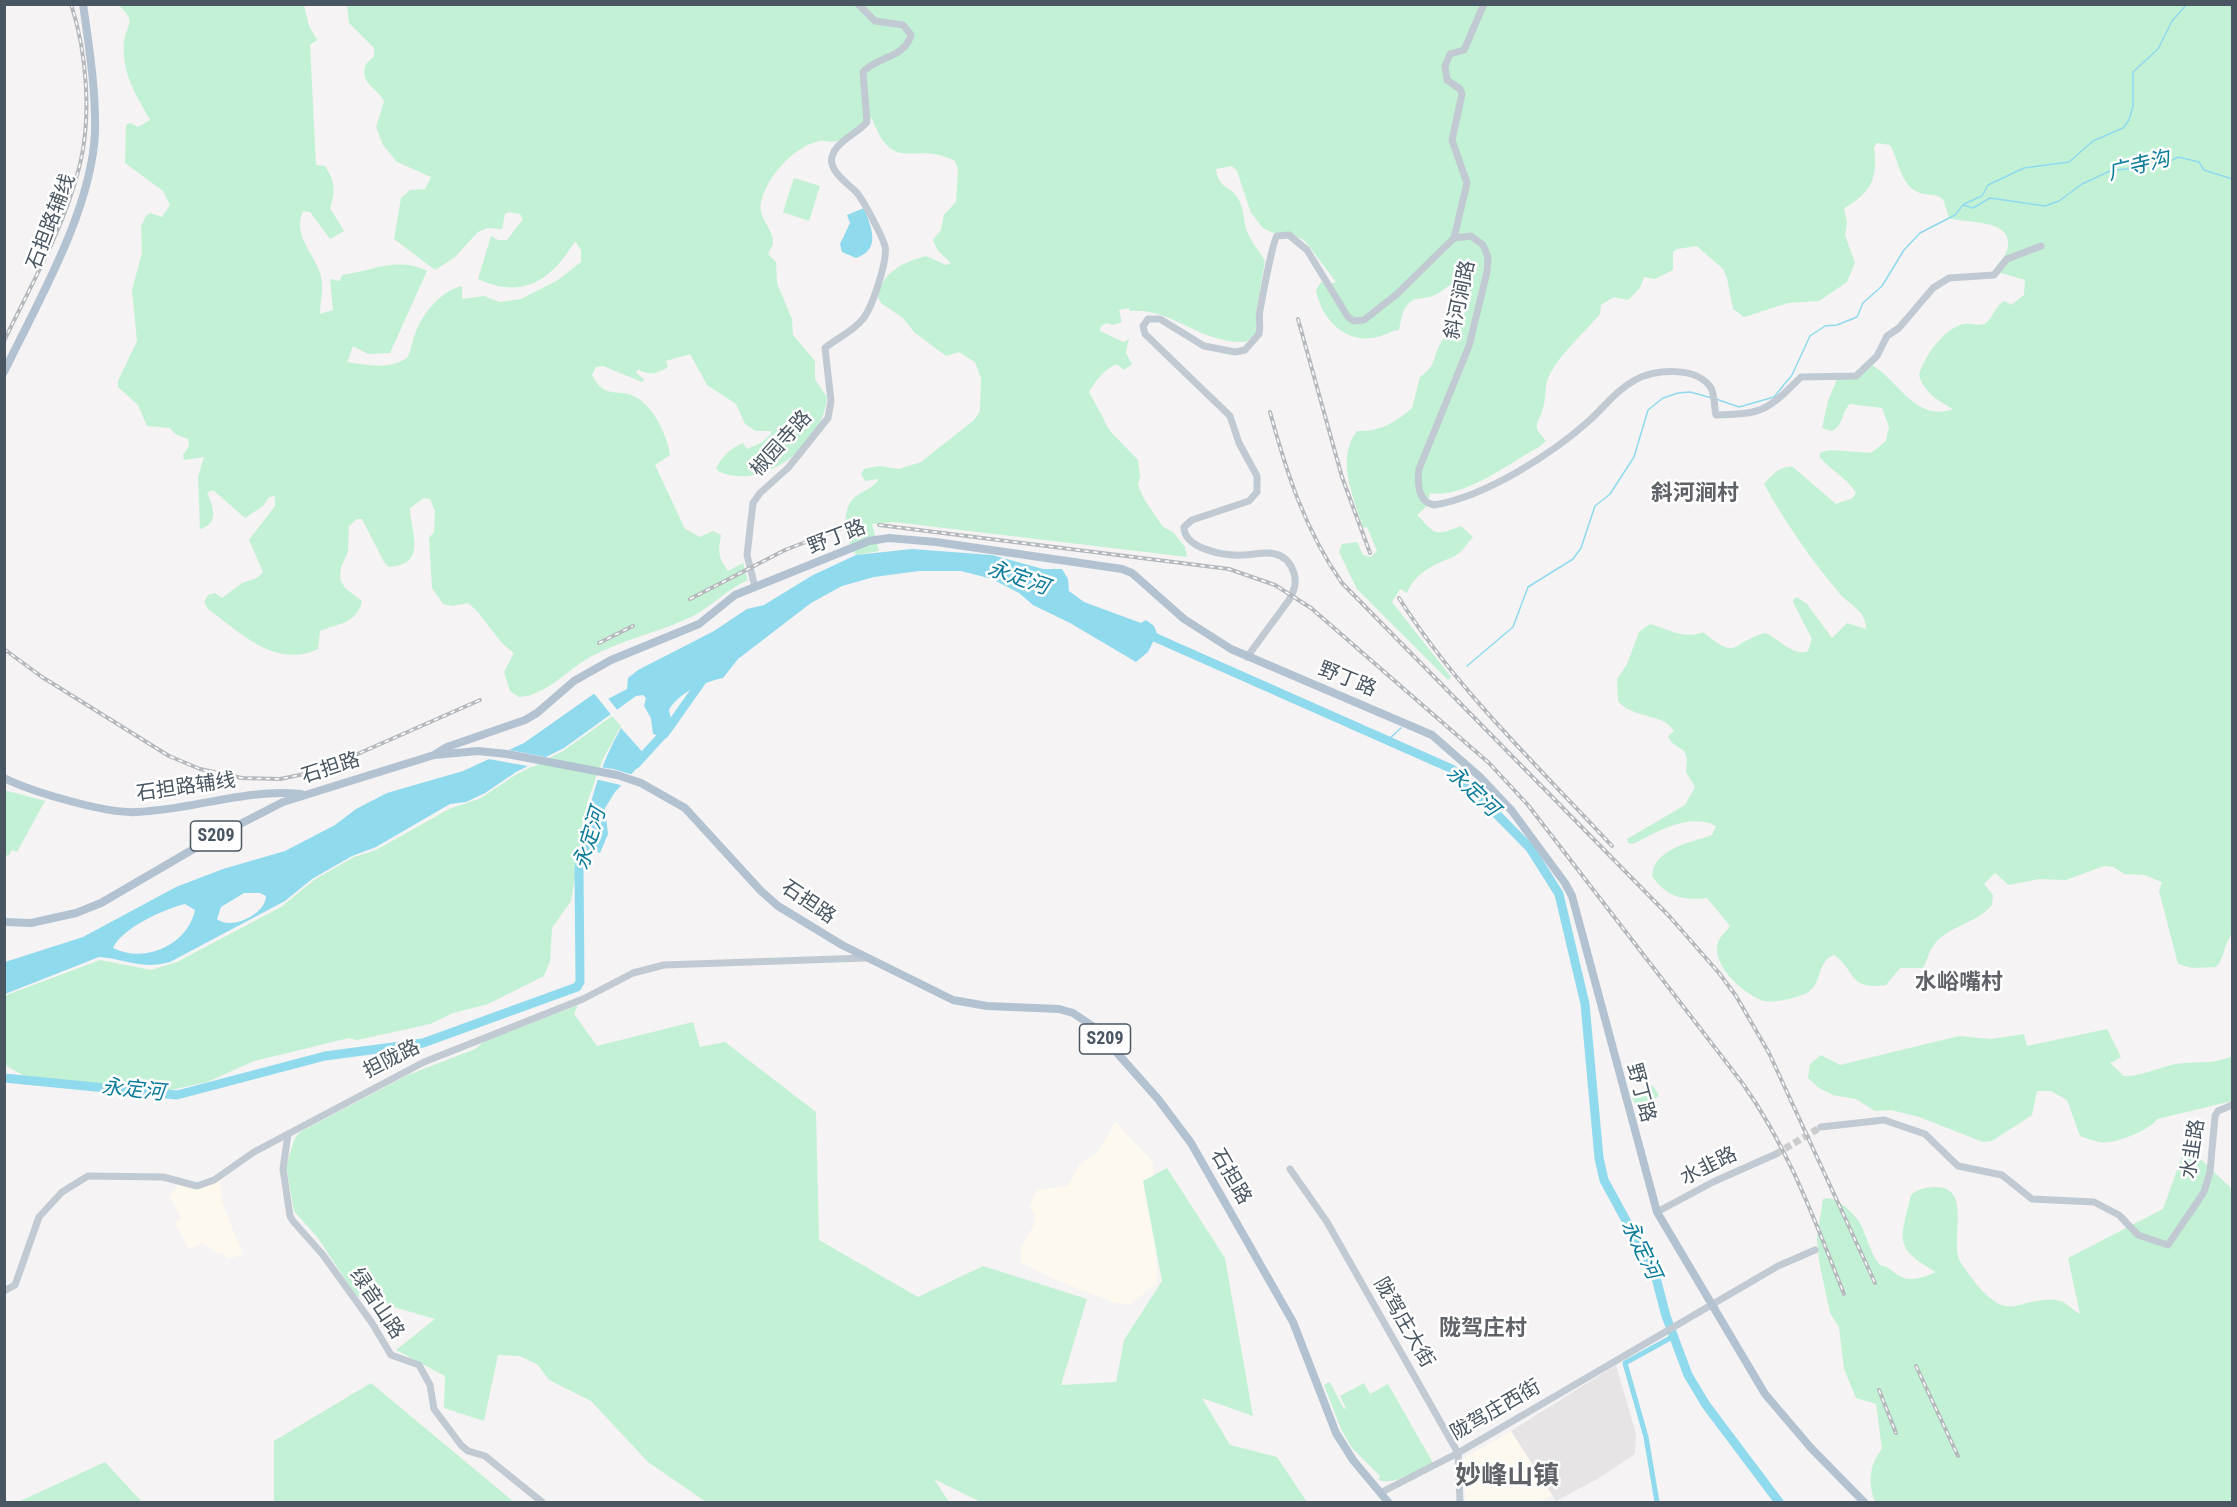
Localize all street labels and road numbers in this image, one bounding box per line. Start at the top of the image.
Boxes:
street label: 石担路辅线 [23,171,81,273]
street label: 斜河涧路 [1441,258,1481,342]
street label: 椒园寺路 [746,406,818,482]
street label: 野丁路 [805,516,869,560]
street label: 野丁路 [1315,658,1379,702]
street label: 石担路 [299,748,363,790]
street label: 石担路辅线 [135,769,237,807]
road number: S209 [190,821,242,851]
street label: 石担路 [776,876,840,930]
road number: S209 [1080,1024,1130,1054]
street label: 担陇路 [360,1036,424,1084]
street label: 野丁路 [1621,1061,1659,1125]
street label: 水韭路 [2177,1117,2211,1181]
street label: 水韭路 [1677,1143,1741,1191]
street label: 石担路 [1205,1145,1255,1209]
street label: 绿音山路 [344,1264,408,1344]
street label: 陇驾庄大街 [1368,1274,1438,1372]
street label: 陇驾庄西街 [1447,1376,1545,1446]

